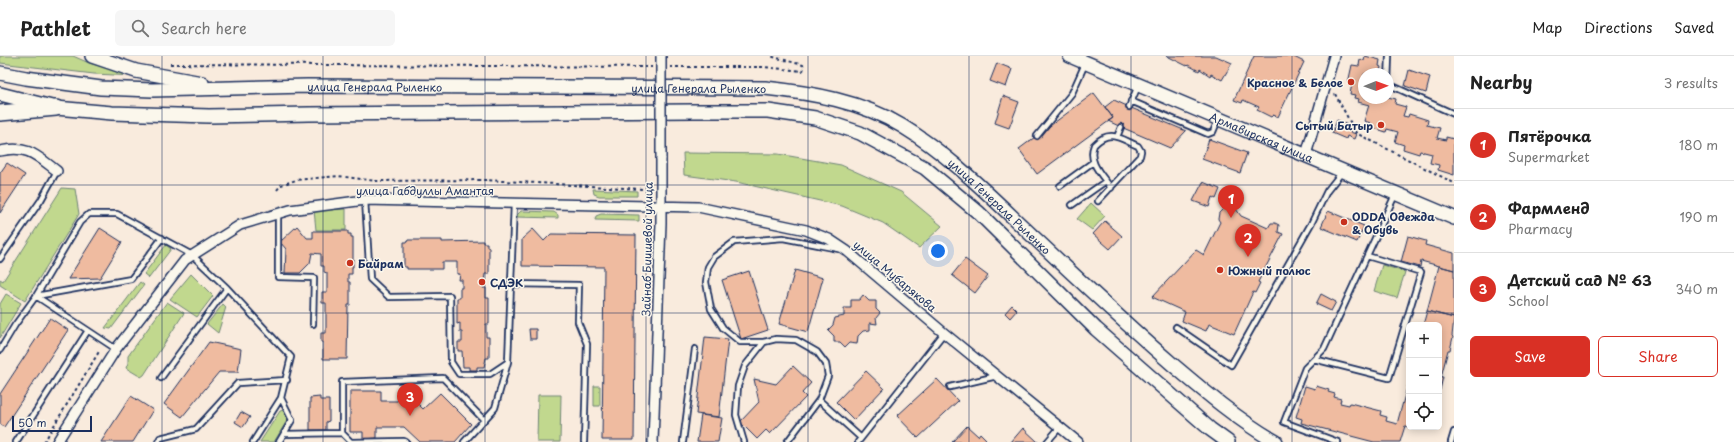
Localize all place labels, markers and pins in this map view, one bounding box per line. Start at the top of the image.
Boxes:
place label: Красное & Белое [1247,74,1344,91]
marker: Красное & Белое [1346,77,1356,87]
place label: Сытый Батыр [1295,117,1373,134]
marker: Сытый Батыр [1376,120,1386,130]
pin: 1 [1218,185,1244,218]
place label: ODDA Одежда & Обувь [1352,208,1435,238]
marker: ODDA Одежда & Обувь [1339,217,1349,227]
pin: 2 [1235,224,1261,257]
place label: Байрам [358,255,404,272]
marker: Байрам [345,258,355,268]
place label: Южный полюс [1228,262,1311,279]
marker: Южный полюс [1215,265,1225,275]
place label: СДЭК [490,274,523,291]
marker: СДЭК [477,277,487,287]
pin: 3 [397,383,423,416]

